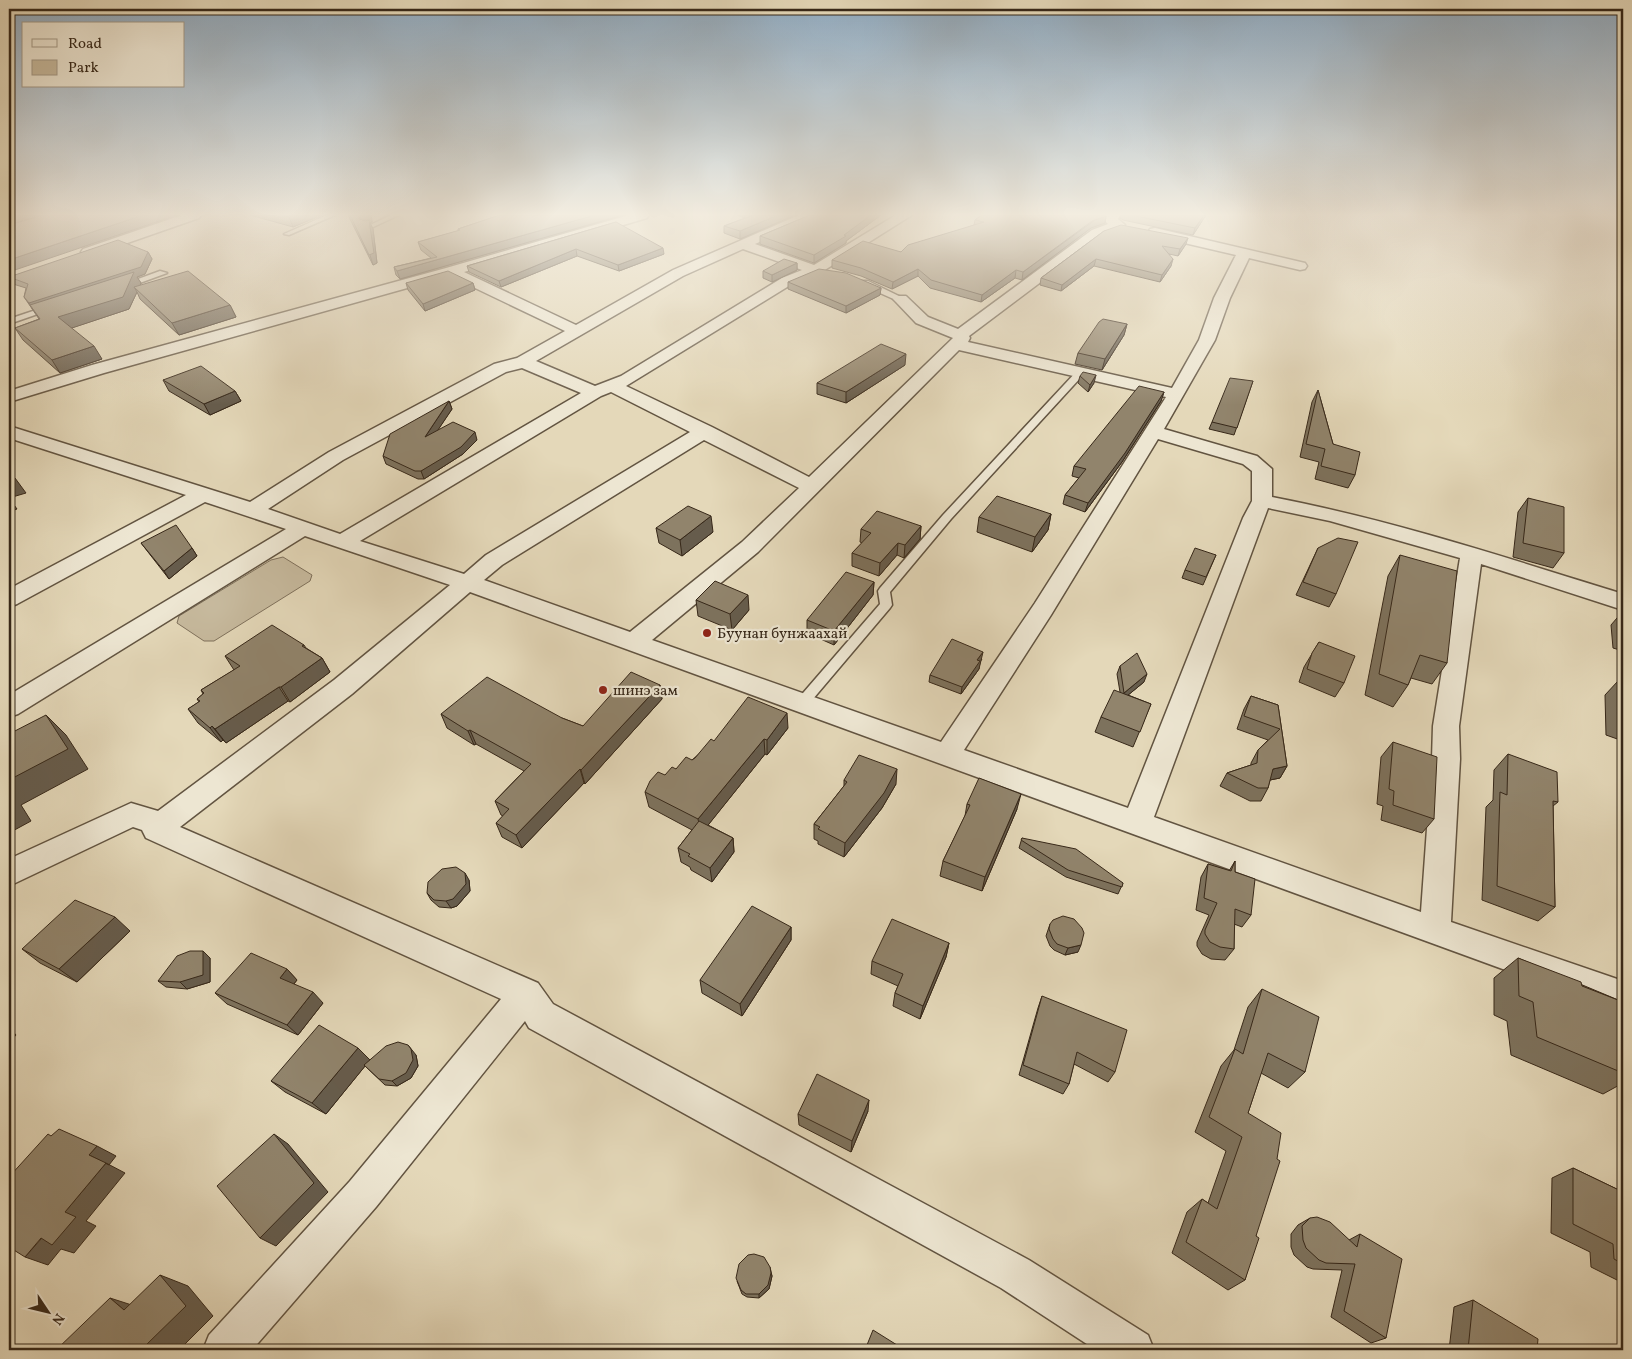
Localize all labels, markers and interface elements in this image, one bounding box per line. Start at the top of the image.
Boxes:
legend [22,22,185,88]
text: Road [68,34,102,55]
text: Park [68,58,99,79]
place label: Буунан бунжаахай [717,624,847,645]
marker: Буунан бунжаахай [701,627,713,639]
place label: шинэ зам [613,681,678,702]
marker: шинэ зам [597,684,609,696]
north arrow [22,1286,72,1336]
text: N [47,1309,68,1328]

